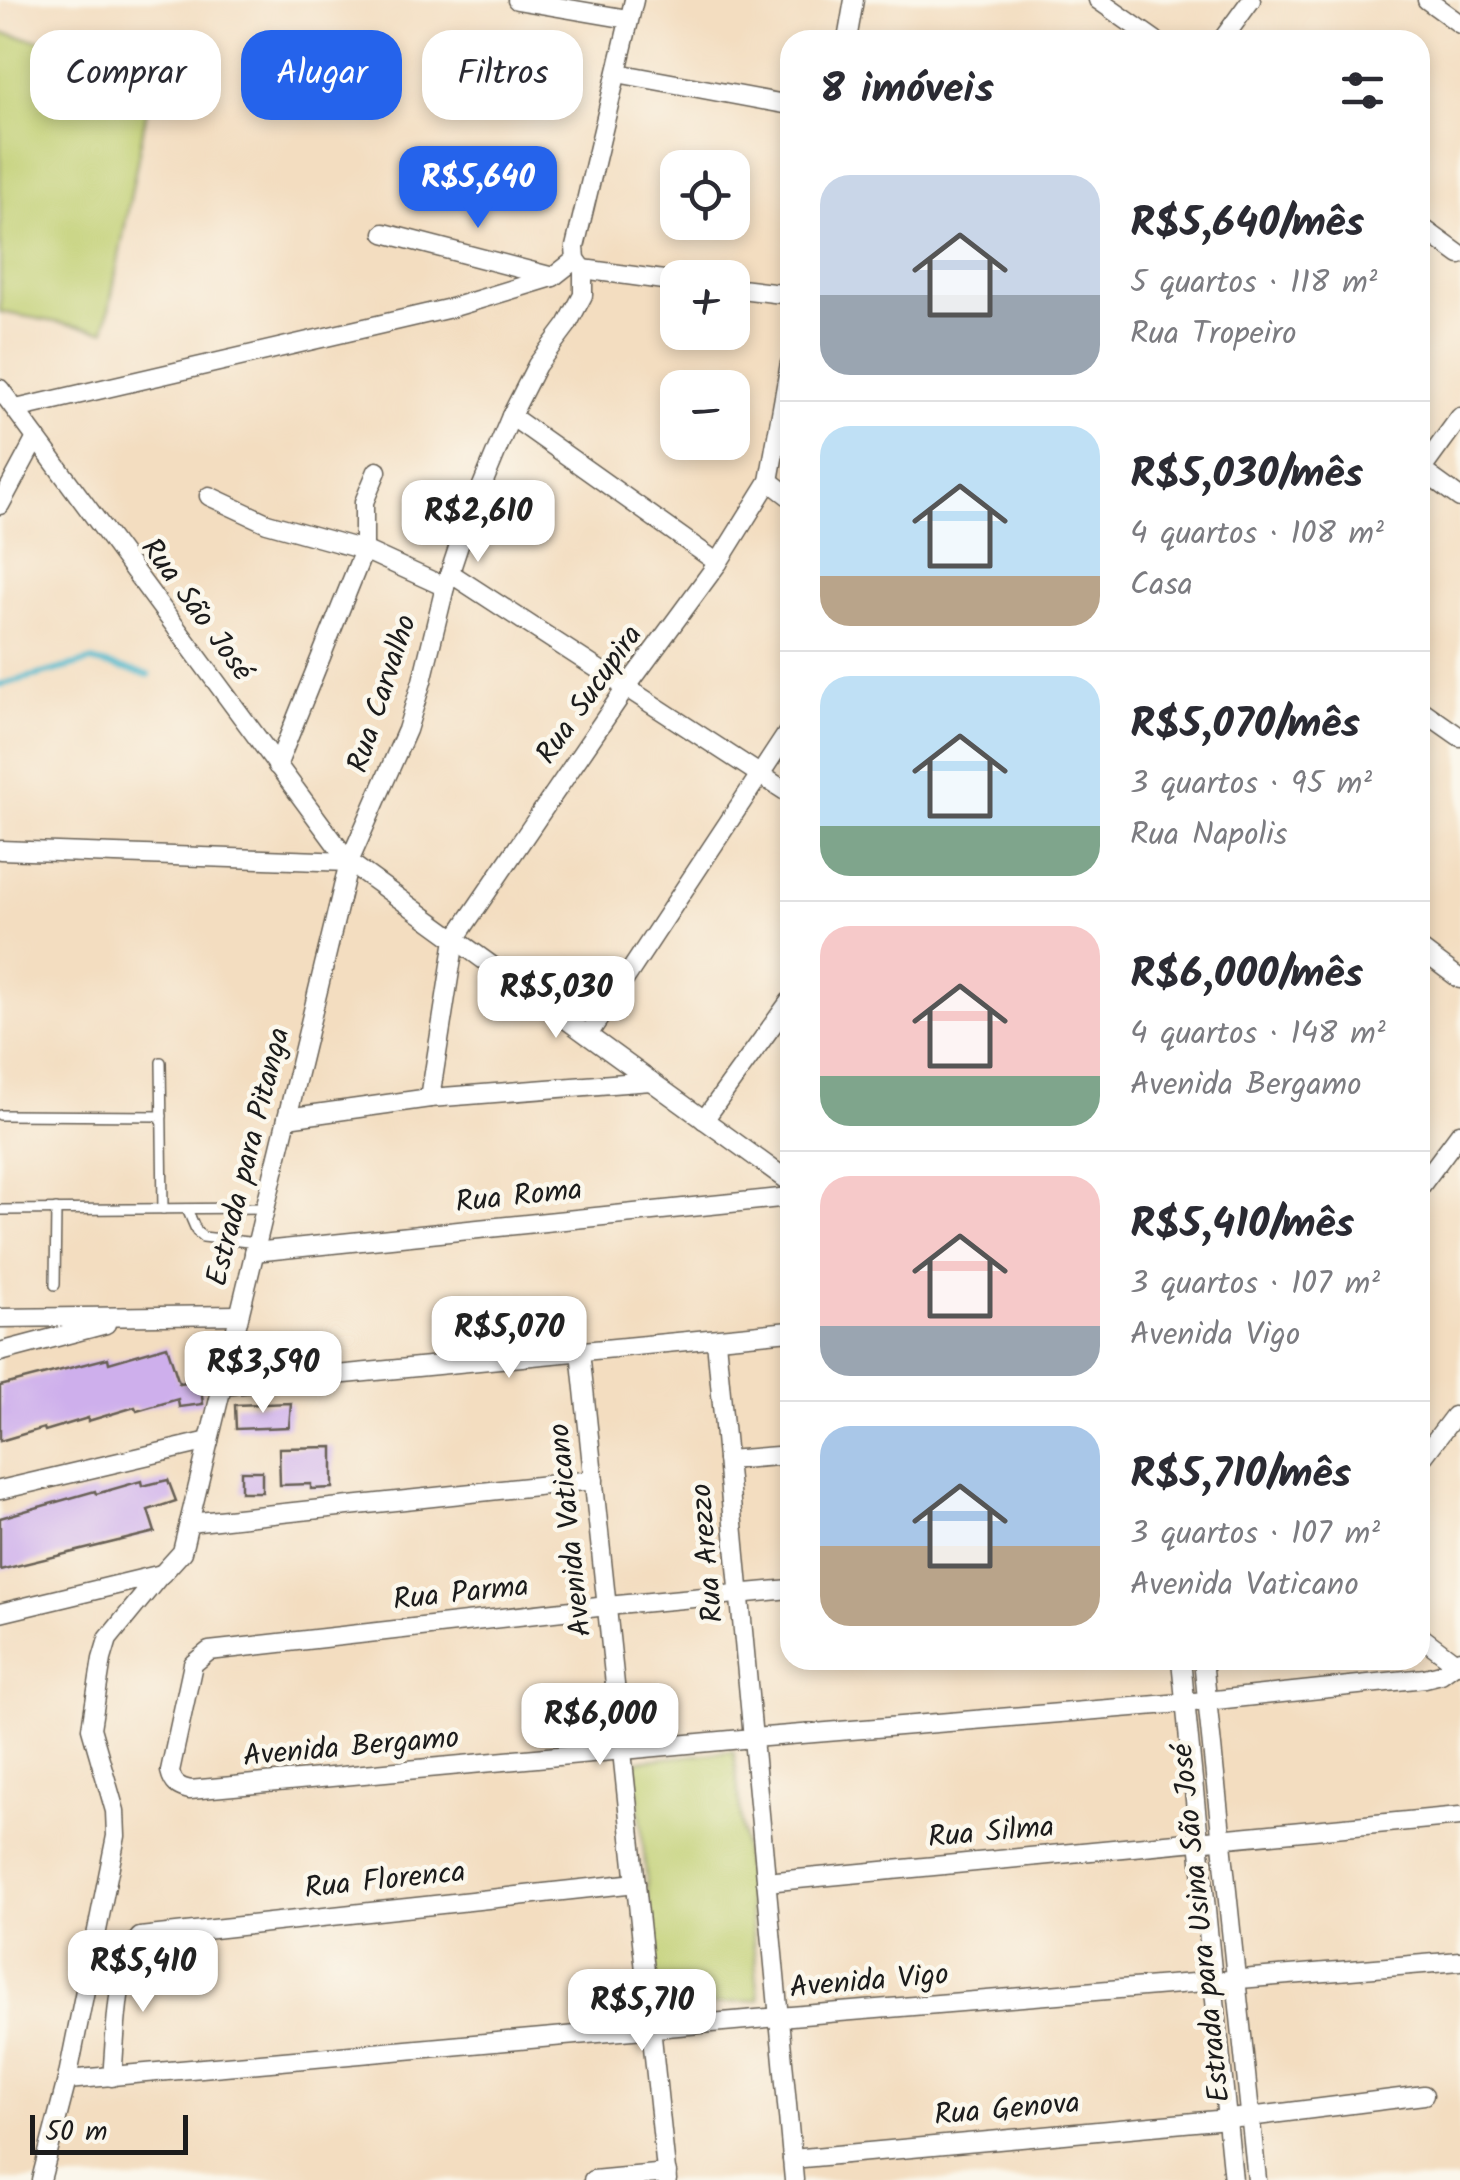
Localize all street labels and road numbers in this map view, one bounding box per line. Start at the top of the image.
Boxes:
street label: Rua São José [127,528,266,693]
street label: Rua Carvalho [335,609,431,779]
street label: Rua Sucupira [524,615,656,775]
street label: Estrada para Pitanga [194,1023,304,1291]
street label: Rua Roma [453,1166,585,1228]
street label: Avenida Vaticano [536,1421,606,1639]
street label: Rua Arezzo [678,1481,738,1625]
street label: Rua Parma [391,1563,531,1625]
street label: Avenida Bergamo [241,1715,461,1781]
street label: Estrada para Usina São José [1159,1739,1245,2105]
street label: Rua Silma [926,1804,1056,1862]
street label: Rua Florenca [302,1849,468,1913]
street label: Avenida Vigo [787,1951,951,2013]
street label: Rua Genova [932,2080,1082,2140]

